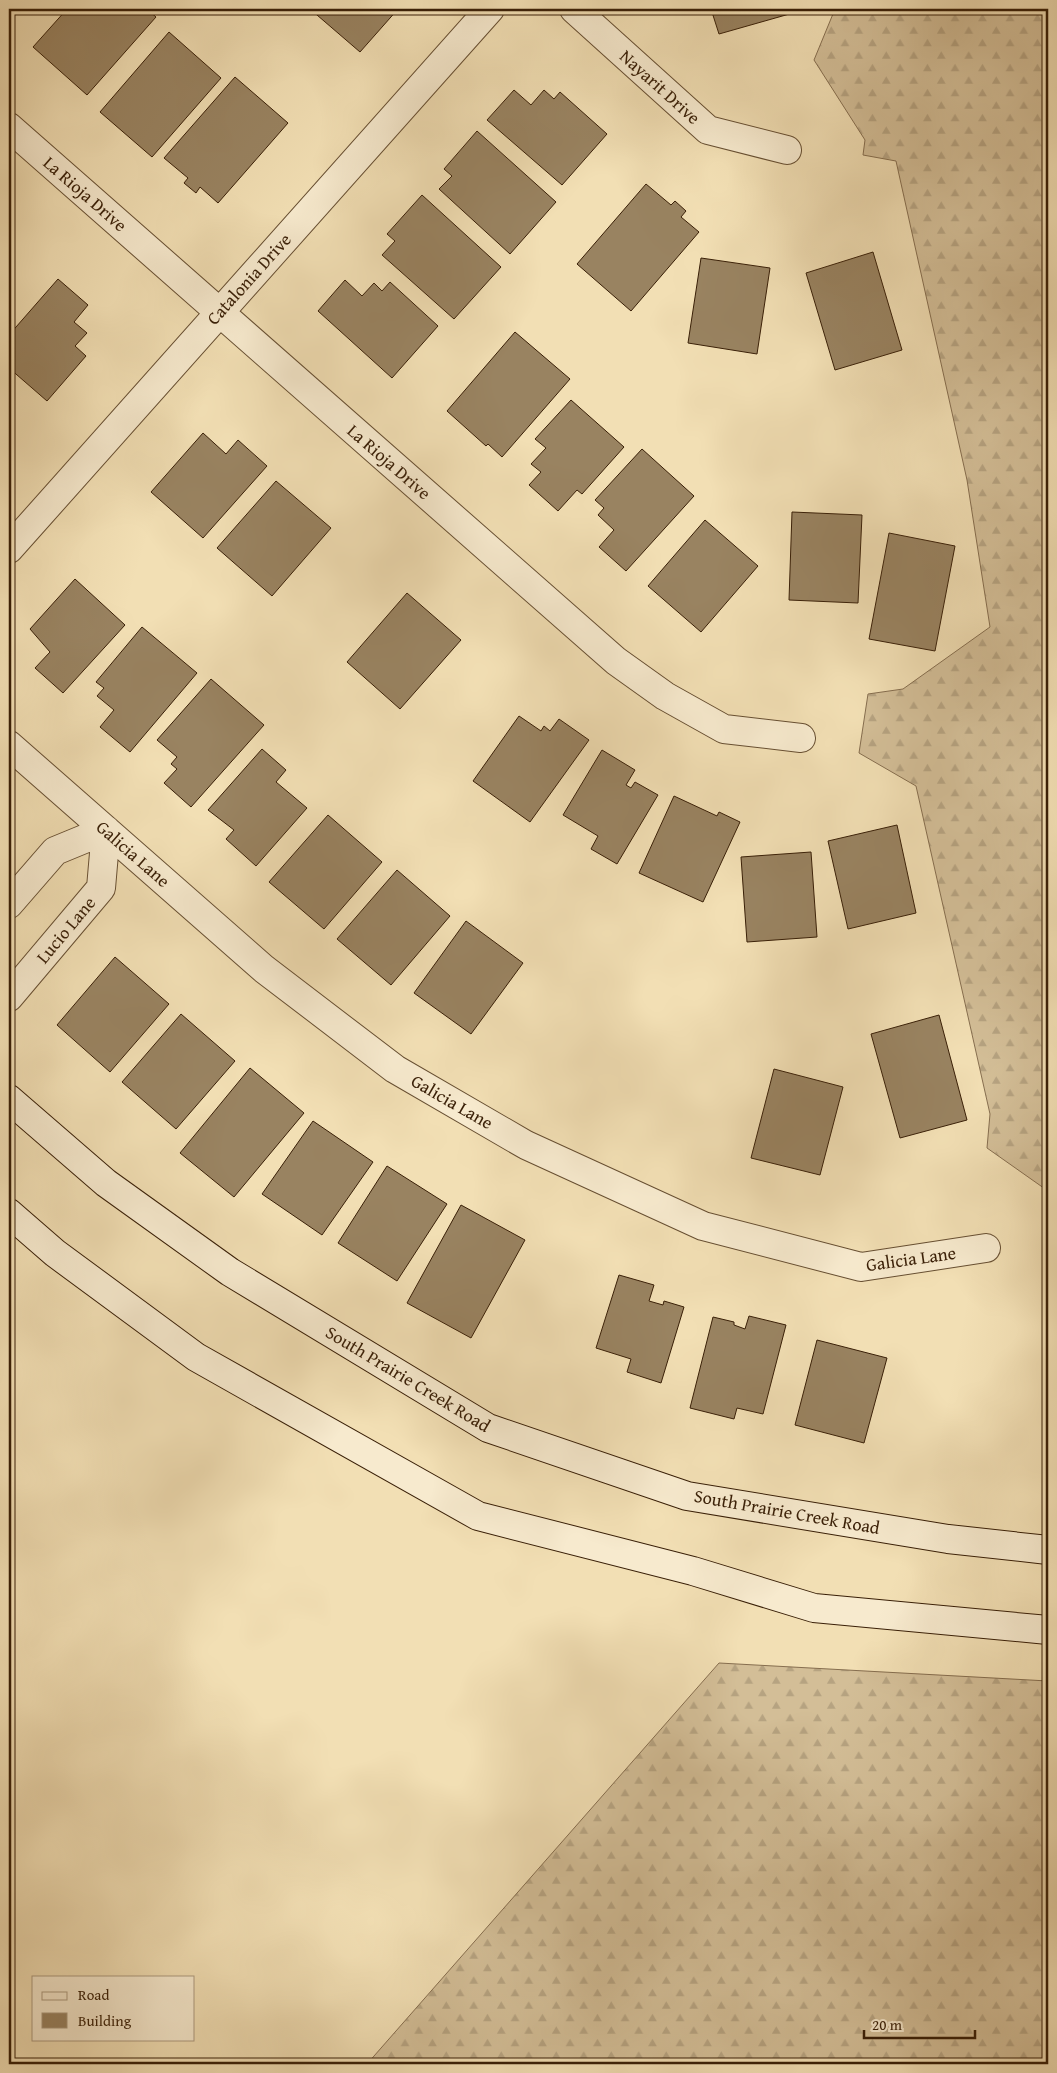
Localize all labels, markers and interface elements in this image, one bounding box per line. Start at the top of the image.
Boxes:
street label: Nayarit Drive [614,43,707,130]
street label: La Rioja Drive [37,149,133,238]
street label: Catalonia Drive [200,227,297,331]
street label: La Rioja Drive [341,417,437,506]
street label: Galicia Lane [90,814,176,894]
street label: Lucio Lane [29,890,102,969]
street label: Galicia Lane [406,1067,498,1136]
street label: Galicia Lane [864,1239,958,1278]
street label: South Prairie Creek Road [321,1319,496,1439]
street label: South Prairie Creek Road [692,1482,882,1541]
legend [32,1976,195,2040]
text: Road [78,1984,109,2005]
scale bar [864,2008,976,2040]
text: Building [78,2010,132,2031]
text: 20 m [872,2014,903,2035]

